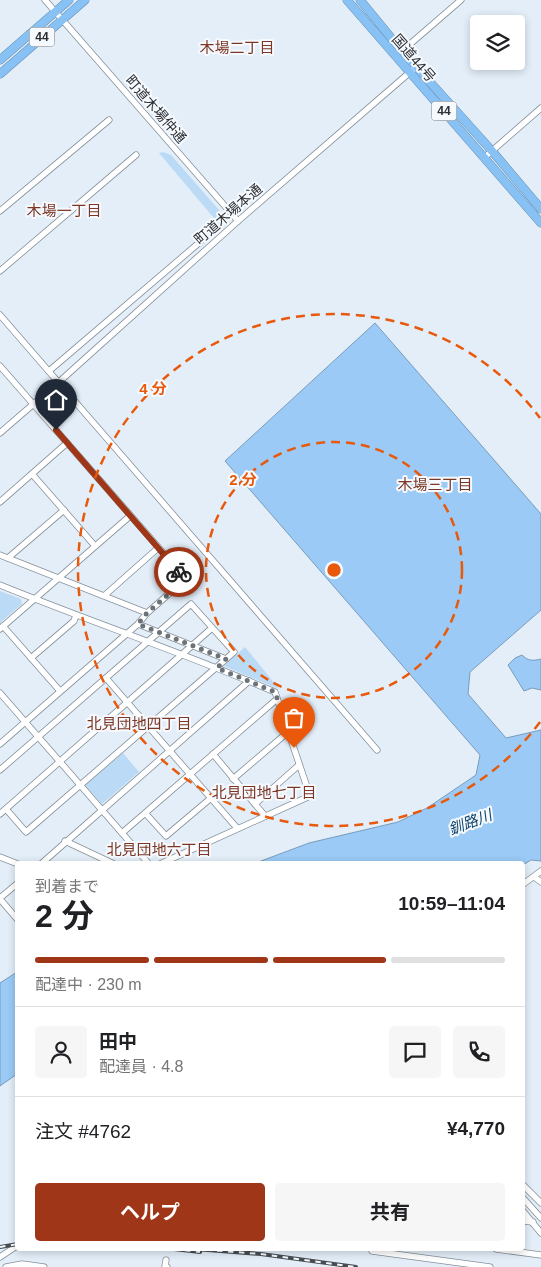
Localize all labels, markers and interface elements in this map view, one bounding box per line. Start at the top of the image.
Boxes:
map controls [470,15,525,70]
button: layers [470,15,525,70]
road number: 44 [30,28,54,46]
street label: 国道44号 [389,31,439,85]
district label: 木場二丁目 [199,39,275,56]
street label: 町道木場仲通 [122,72,190,146]
road number: 44 [432,102,456,120]
street label: 町道木場本通 [191,180,265,248]
district label: 木場一丁目 [26,202,102,219]
pin [35,379,77,430]
text: 4 分 [139,380,167,397]
icon: home [42,386,70,414]
text: 2 分 [229,471,257,488]
district label: 木場三丁目 [397,476,473,493]
courier [154,547,204,597]
icon: bike [165,558,193,586]
centre of rings [325,561,343,579]
pin [273,697,315,748]
icon: bag [280,704,308,732]
district label: 北見団地四丁目 [86,715,192,732]
district label: 北見団地七丁目 [211,784,317,801]
water label: 釧路川 [446,805,496,838]
district label: 北見団地六丁目 [106,841,212,858]
text: 到着まで [35,878,99,895]
text: 10:59–11:04 [398,893,505,914]
text: 2 分 [35,898,94,934]
text: 配達中 · 230 m [35,976,142,993]
button: person [35,1026,87,1078]
button: chat [389,1026,441,1078]
button: phone [453,1026,505,1078]
text: 田中 [99,1031,137,1052]
text: 配達員 · 4.8 [99,1058,183,1075]
text: ¥4,770 [447,1118,505,1139]
text: 注文 #4762 [35,1121,131,1142]
button: ヘルプ [35,1183,265,1241]
button: 共有 [275,1183,505,1241]

